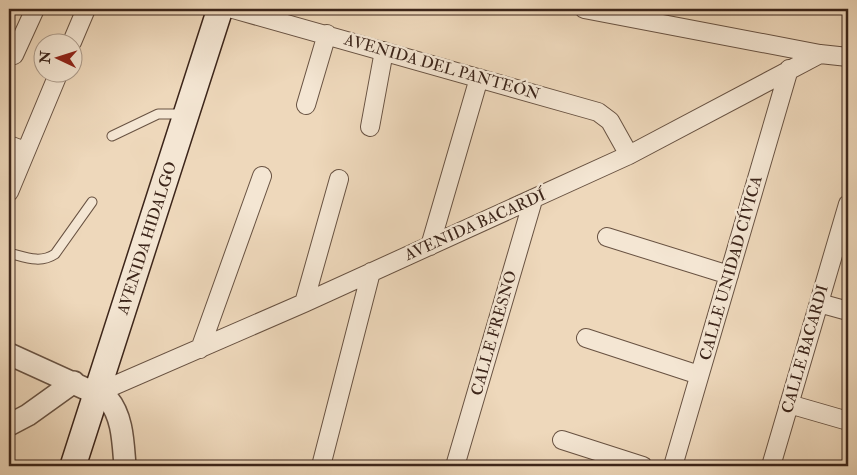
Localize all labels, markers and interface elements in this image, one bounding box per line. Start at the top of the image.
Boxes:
street label: AVENIDA DEL PANTEÓN [341,28,543,105]
north arrow [32,32,82,82]
text: N [37,50,54,65]
street label: AVENIDA HIDALGO [113,159,181,318]
street label: CALLE UNIDAD CÍVICA [695,173,767,363]
street label: AVENIDA BACARDÍ [400,184,550,266]
street label: CALLE FRESNO [467,268,521,398]
street label: CALLE BACARDI [777,282,833,416]

